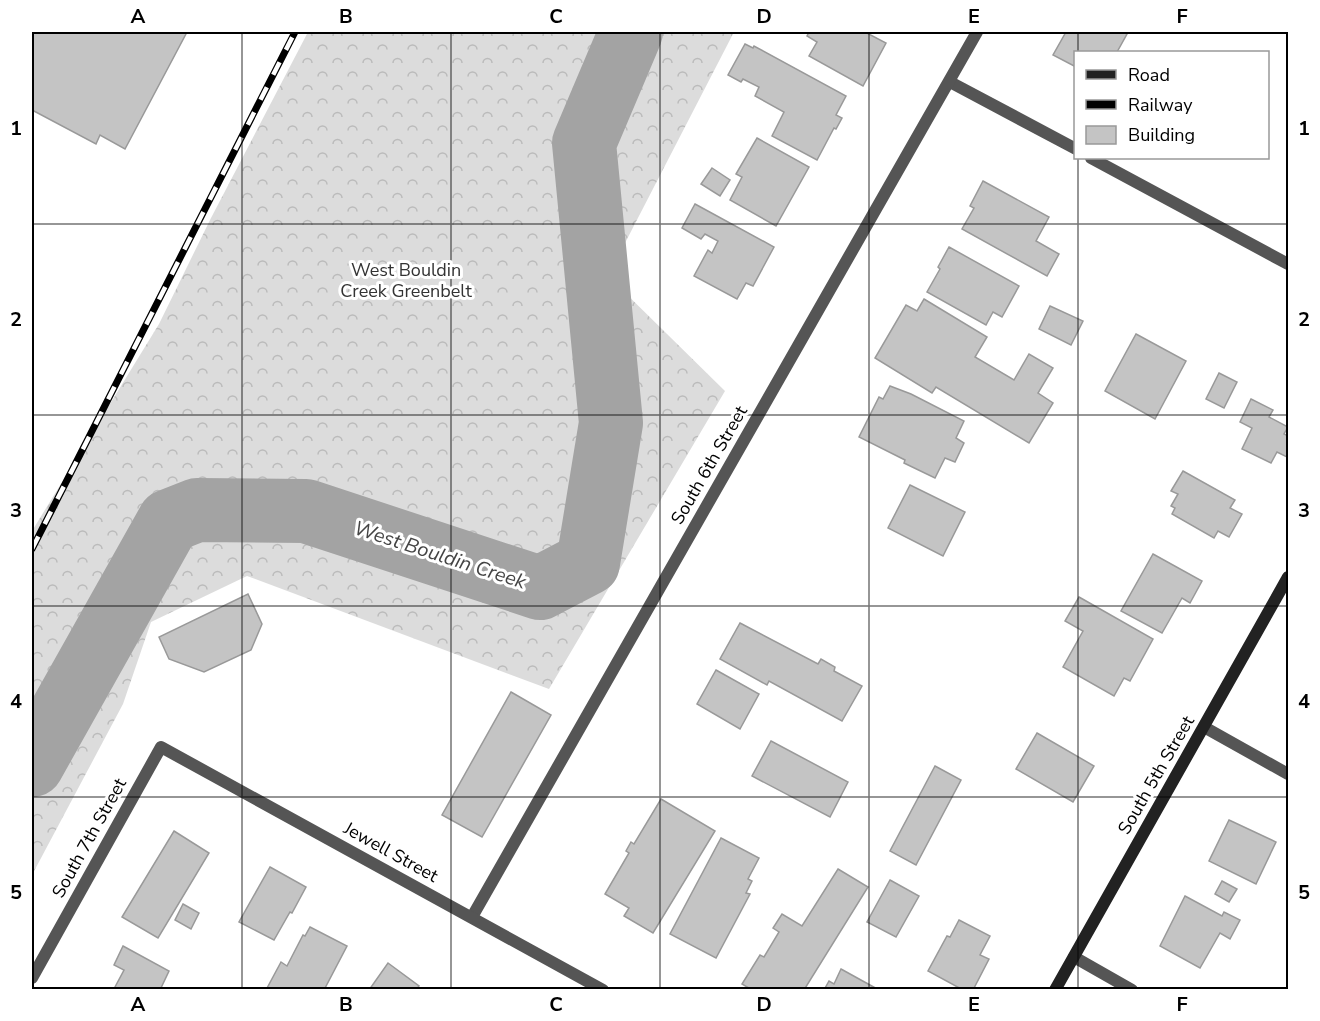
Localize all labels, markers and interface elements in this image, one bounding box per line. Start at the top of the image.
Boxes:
text: A [131,3,146,30]
text: B [339,3,353,30]
text: C [549,3,563,30]
text: D [756,3,772,30]
text: E [968,3,980,30]
text: F [1176,3,1188,30]
legend [1074,51,1269,159]
text: Road [1128,63,1170,87]
text: Railway [1128,93,1193,117]
text: 1 [10,115,22,142]
text: 1 [1298,115,1310,142]
text: Building [1128,123,1195,147]
park label: West Bouldin Creek Greenbelt [340,258,472,303]
text: 2 [10,306,22,333]
text: 2 [1298,306,1310,333]
street label: South 6th Street [665,401,753,529]
text: 3 [10,497,22,524]
text: 3 [1298,497,1310,524]
water label: West Bouldin Creek [351,514,530,596]
text: 4 [10,688,22,715]
text: 4 [1298,688,1310,715]
street label: South 5th Street [1112,711,1200,839]
street label: South 7th Street [46,773,132,902]
street label: Jewell Street [339,816,443,888]
text: 5 [10,879,22,906]
text: 5 [1298,879,1310,906]
text: A [131,991,146,1018]
text: B [339,991,353,1018]
text: C [549,991,563,1018]
text: D [756,991,772,1018]
text: E [968,991,980,1018]
text: F [1176,991,1188,1018]

